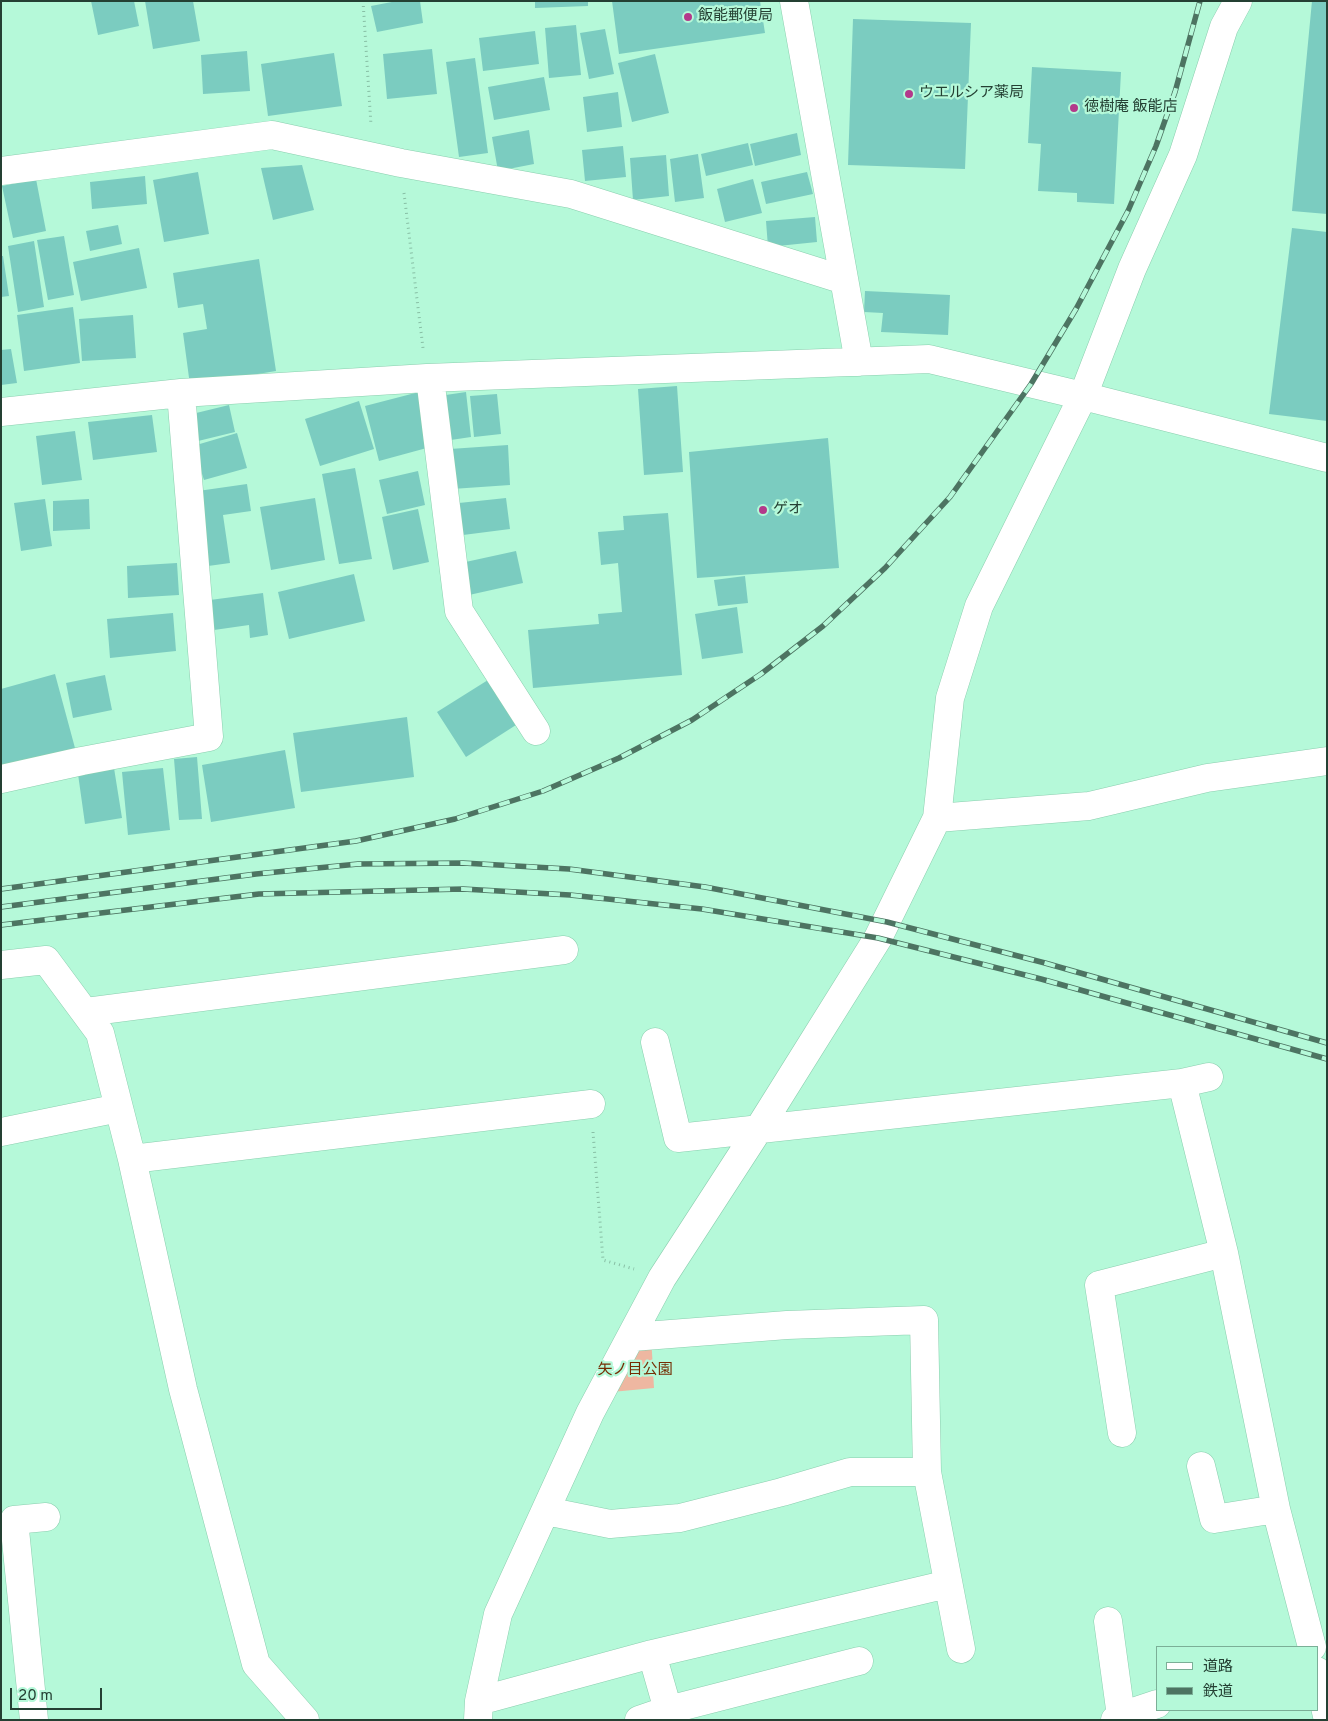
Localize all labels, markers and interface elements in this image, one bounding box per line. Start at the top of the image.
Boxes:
place label: 飯能郵便局 [698,8,773,26]
marker: 飯能郵便局 [682,11,694,23]
place label: ウエルシア薬局 [919,85,1024,103]
marker: ウエルシア薬局 [903,88,915,100]
place label: 徳樹庵 飯能店 [1084,99,1178,117]
marker: 徳樹庵 飯能店 [1068,102,1080,114]
place label: ゲオ [773,501,803,519]
marker: ゲオ [757,504,769,516]
park label: 矢ノ目公園 [598,1362,672,1380]
legend [1156,1646,1318,1711]
text: 道路 [1203,1658,1233,1677]
scale bar [12,1678,105,1710]
text: 鉄道 [1203,1683,1233,1702]
text: 20 m [18,1687,53,1706]

